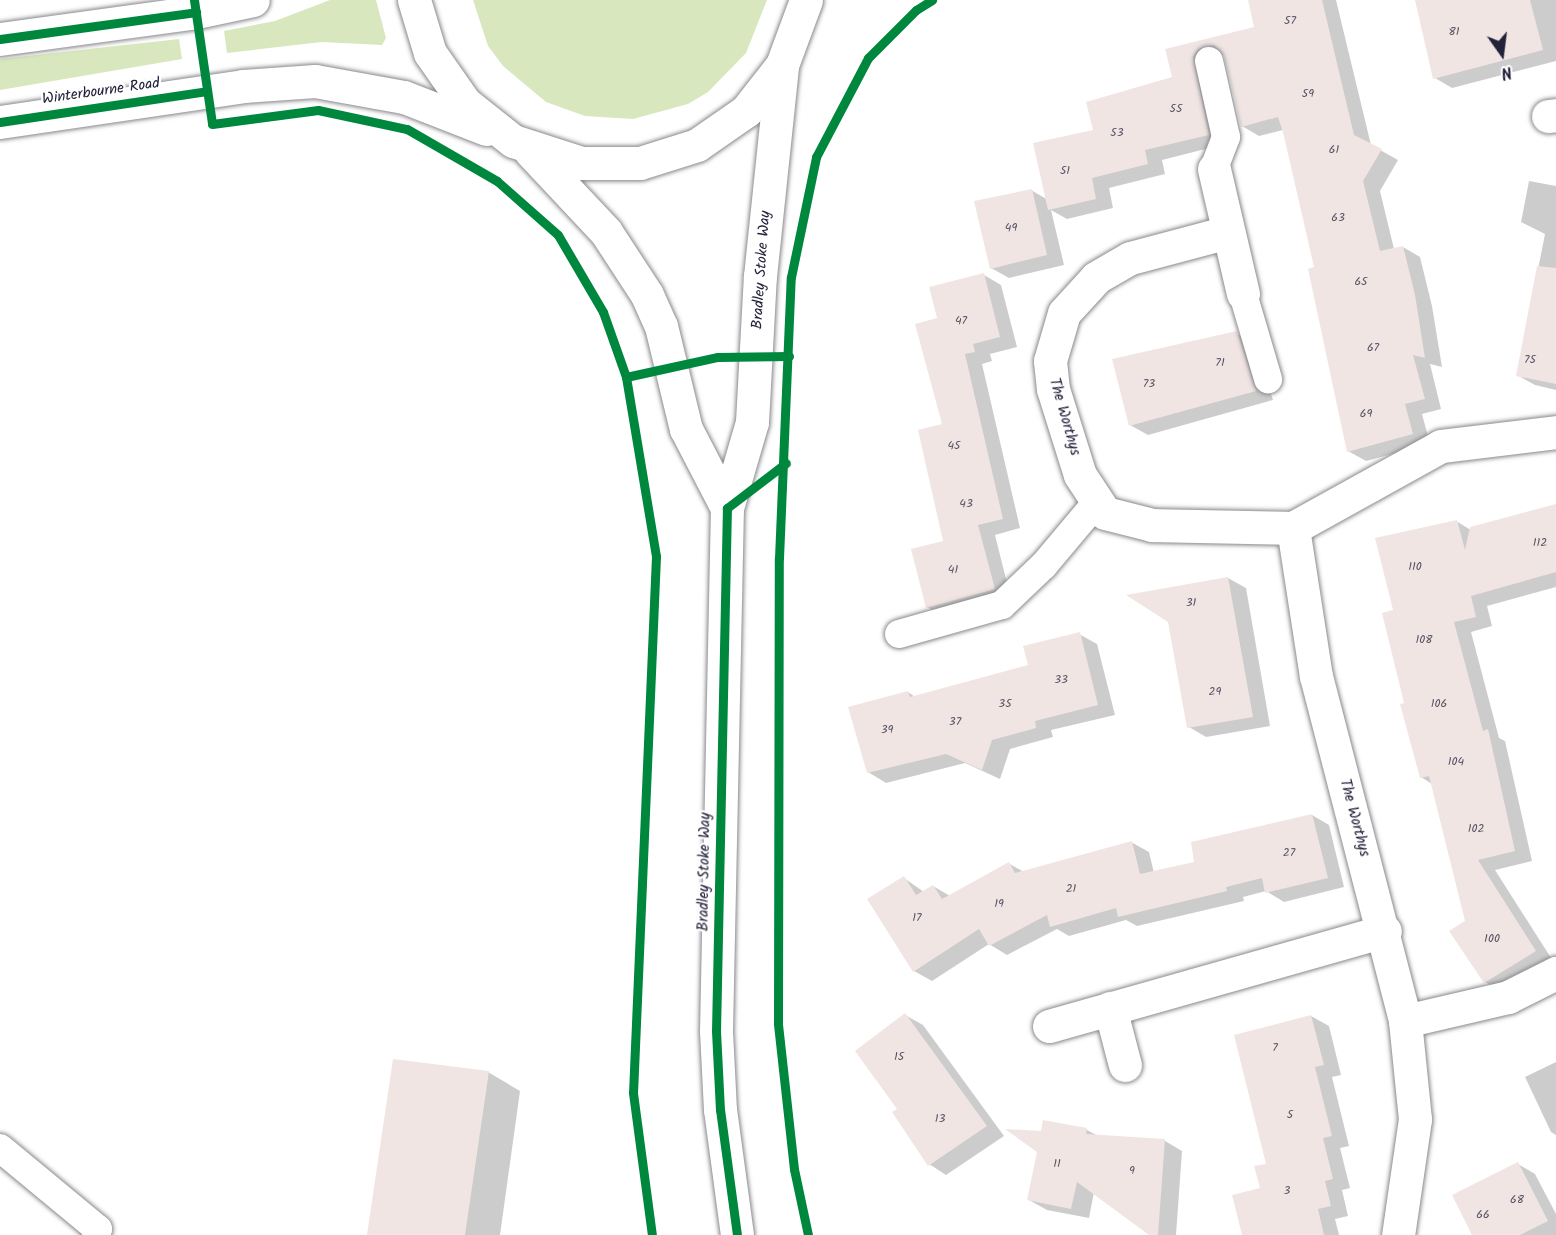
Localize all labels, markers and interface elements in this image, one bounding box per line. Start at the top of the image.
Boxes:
house number: 57 [1284,14,1296,28]
north arrow [1472,24,1532,84]
house number: 81 [1449,25,1459,39]
text: N [1499,59,1514,85]
street label: Winterbourne Road [41,75,161,109]
house number: 59 [1302,87,1314,101]
house number: 55 [1170,102,1182,116]
house number: 53 [1110,126,1124,140]
house number: 61 [1329,143,1339,157]
house number: 51 [1060,164,1070,178]
street label: Bradley Stoke Way [749,210,775,330]
house number: 63 [1331,211,1345,225]
house number: 49 [1005,221,1017,235]
house number: 65 [1354,275,1368,289]
house number: 47 [955,314,967,328]
house number: 67 [1367,341,1379,355]
house number: 75 [1524,353,1536,367]
house number: 71 [1215,356,1225,370]
street label: The Worthys [1044,376,1084,458]
house number: 73 [1143,377,1155,391]
house number: 69 [1360,407,1372,421]
house number: 45 [947,439,961,453]
house number: 43 [959,497,973,511]
house number: 112 [1533,536,1547,550]
house number: 110 [1408,560,1422,574]
house number: 41 [948,563,958,577]
house number: 31 [1186,596,1196,610]
house number: 108 [1416,633,1432,647]
house number: 33 [1054,673,1068,687]
house number: 29 [1209,685,1221,699]
house number: 35 [998,697,1012,711]
house number: 106 [1431,697,1447,711]
house number: 37 [949,715,961,729]
house number: 39 [881,723,893,737]
house number: 104 [1448,755,1464,769]
street label: The Worthys [1335,777,1373,859]
street label: Bradley Stoke Way [695,813,715,931]
house number: 102 [1468,822,1484,836]
house number: 27 [1283,846,1295,860]
house number: 21 [1066,882,1076,896]
house number: 19 [994,897,1004,911]
house number: 17 [912,911,922,925]
house number: 100 [1484,932,1500,946]
house number: 7 [1272,1041,1278,1055]
house number: 15 [894,1050,904,1064]
house number: 5 [1287,1108,1293,1122]
house number: 13 [935,1112,945,1126]
house number: 11 [1053,1157,1061,1171]
house number: 9 [1129,1164,1135,1178]
house number: 3 [1284,1184,1290,1198]
house number: 68 [1510,1193,1524,1207]
house number: 66 [1476,1208,1490,1222]

